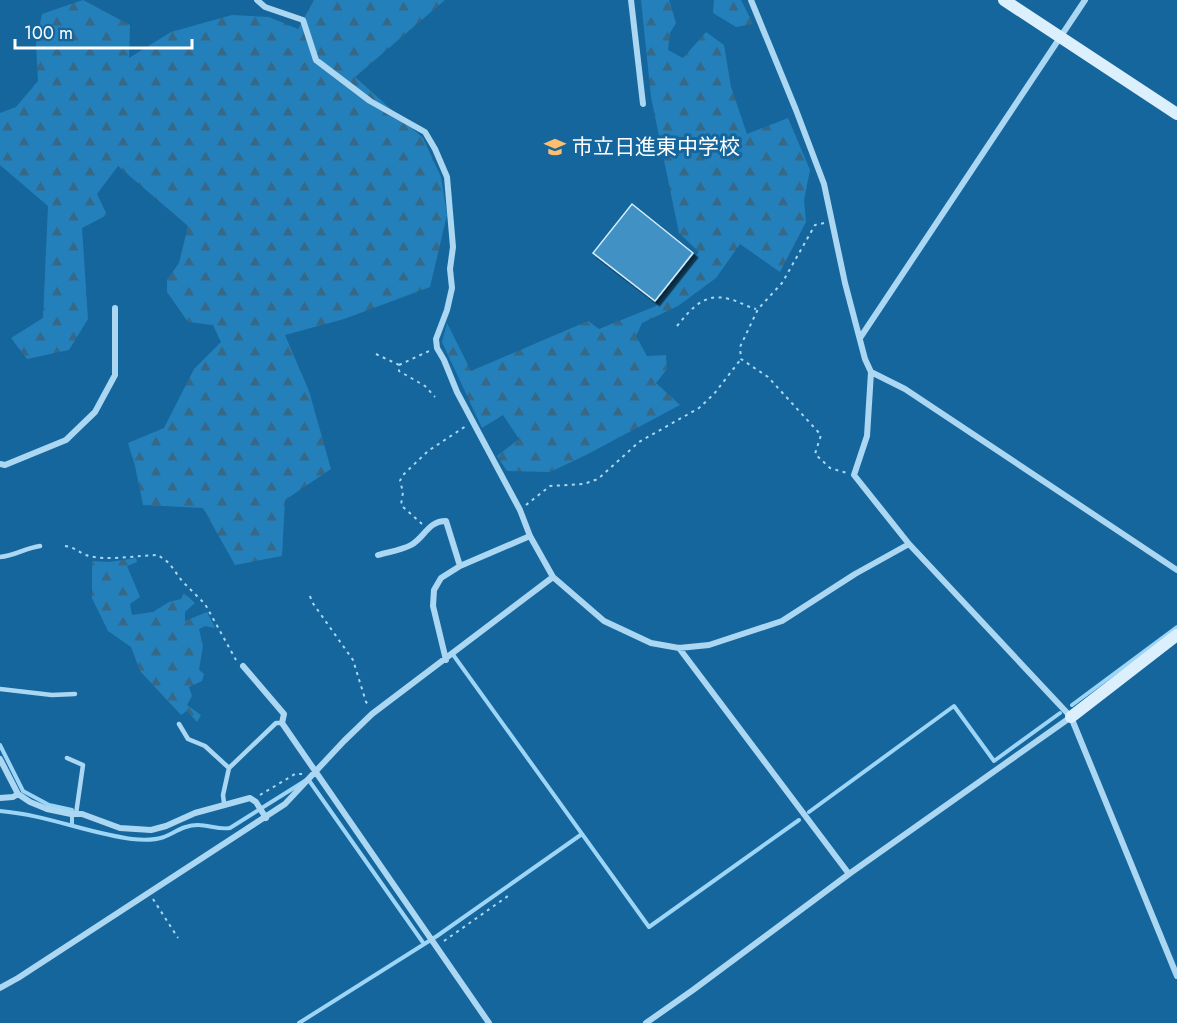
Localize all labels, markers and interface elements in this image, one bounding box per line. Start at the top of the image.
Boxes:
scale bar [15,12,192,50]
text: 100 m [24,20,73,46]
place label: 市立日進東中学校 [572,132,740,162]
school or university icon: 市立日進東中学校 [543,135,567,159]

